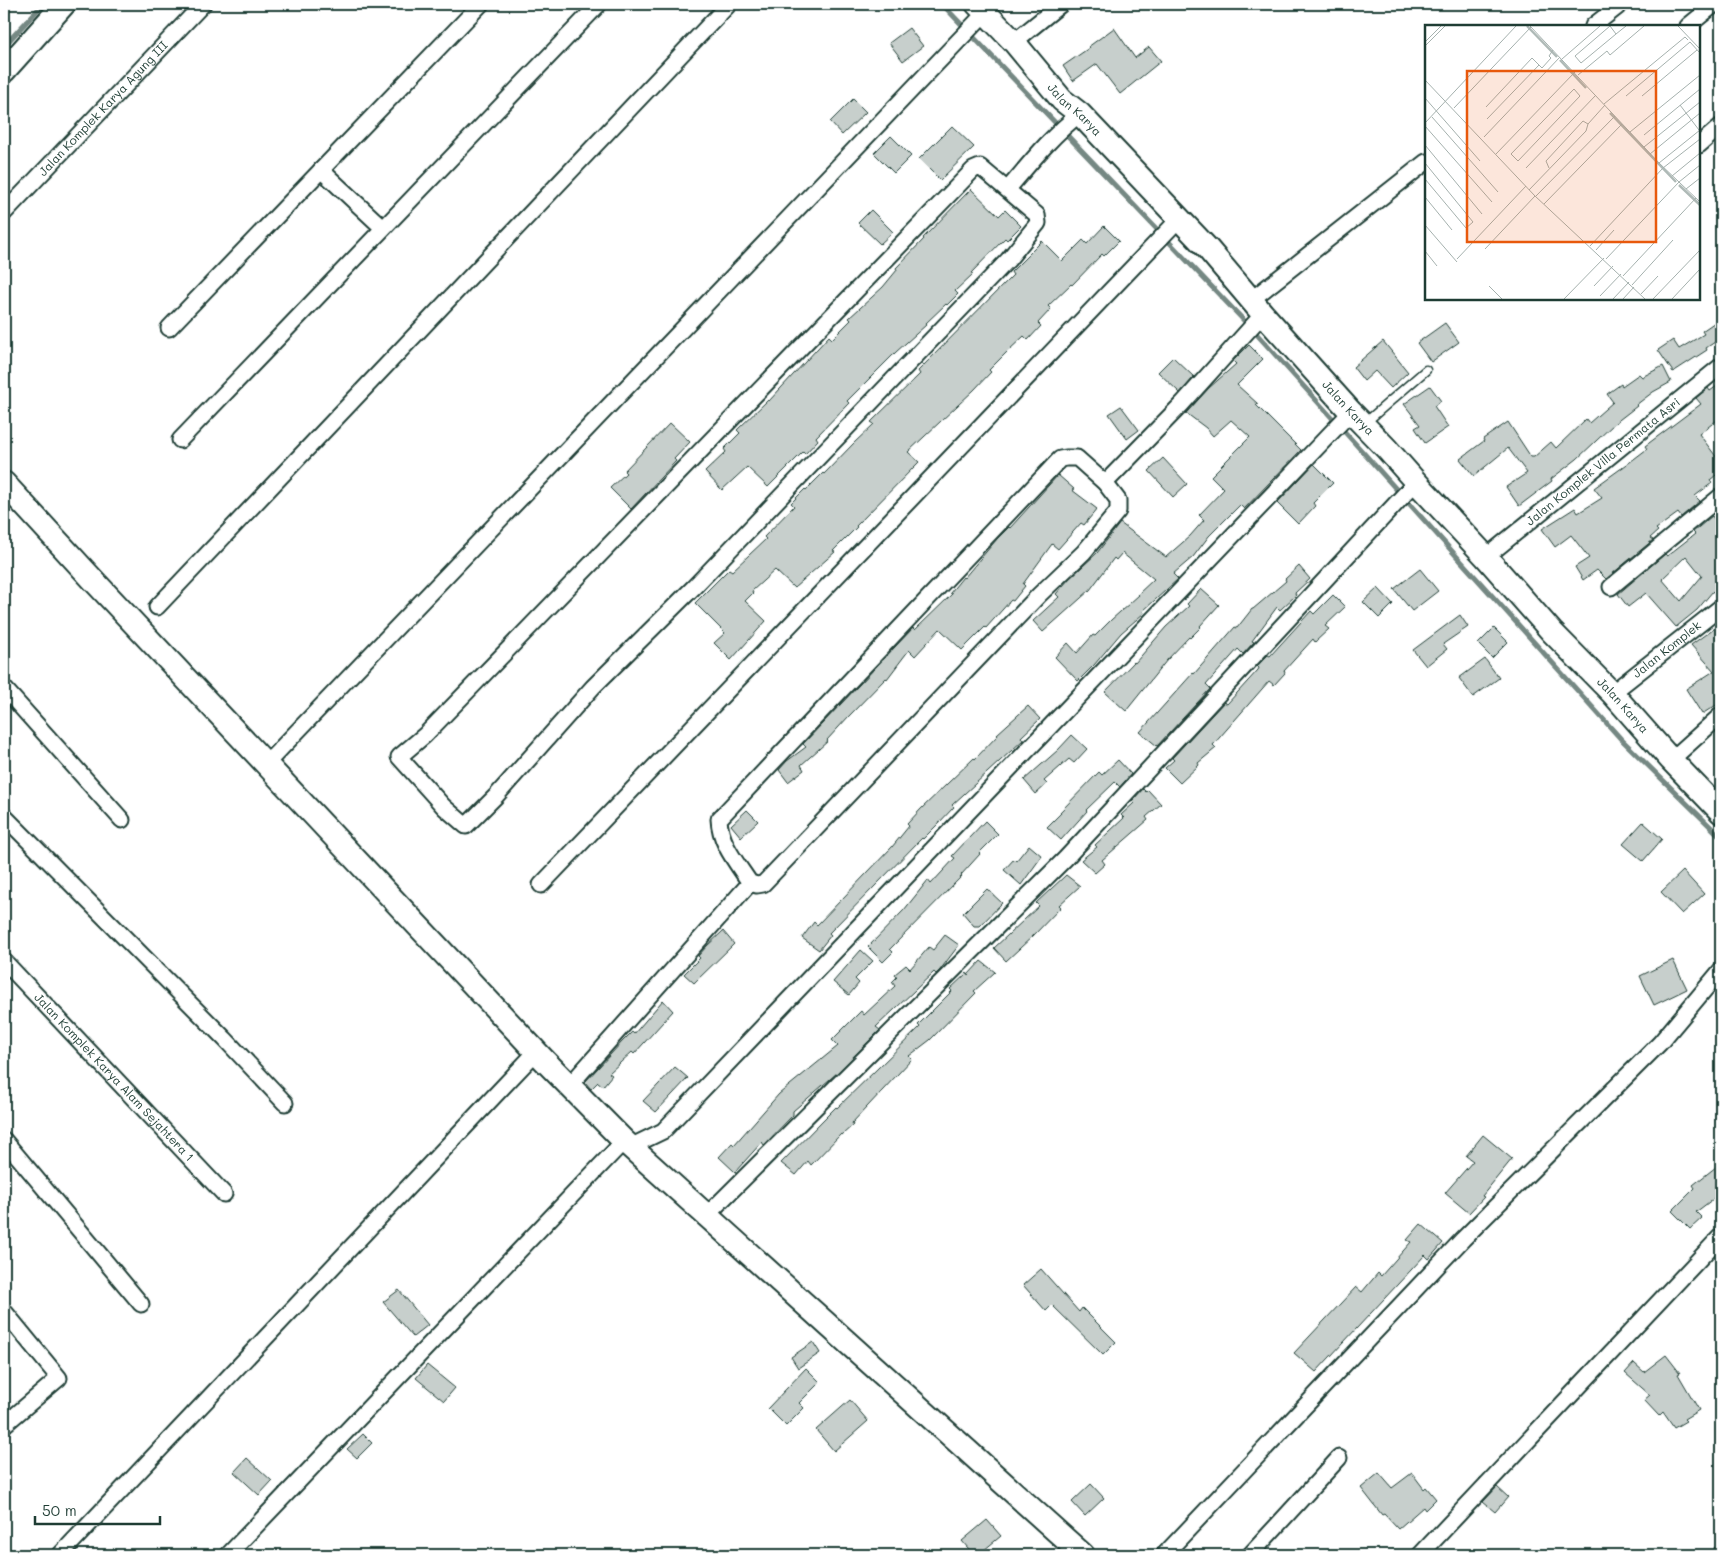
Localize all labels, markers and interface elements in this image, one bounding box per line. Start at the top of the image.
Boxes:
inset map [1425,25,1700,300]
street label: Jalan Komplek Karya Agung III [34,37,171,179]
street label: Jalan Karya [1044,80,1106,139]
street label: Jalan Karya [1319,376,1378,438]
street label: Jalan Komplek Villa Permata Asri [1522,394,1683,528]
street label: Jalan Komplek [1629,617,1704,681]
street label: Jalan Karya [1594,674,1653,736]
street label: Jalan Komplek Karya Alam Sejahtera 1 [31,989,198,1164]
scale bar [35,1494,160,1526]
text: 50 m [42,1500,77,1520]

